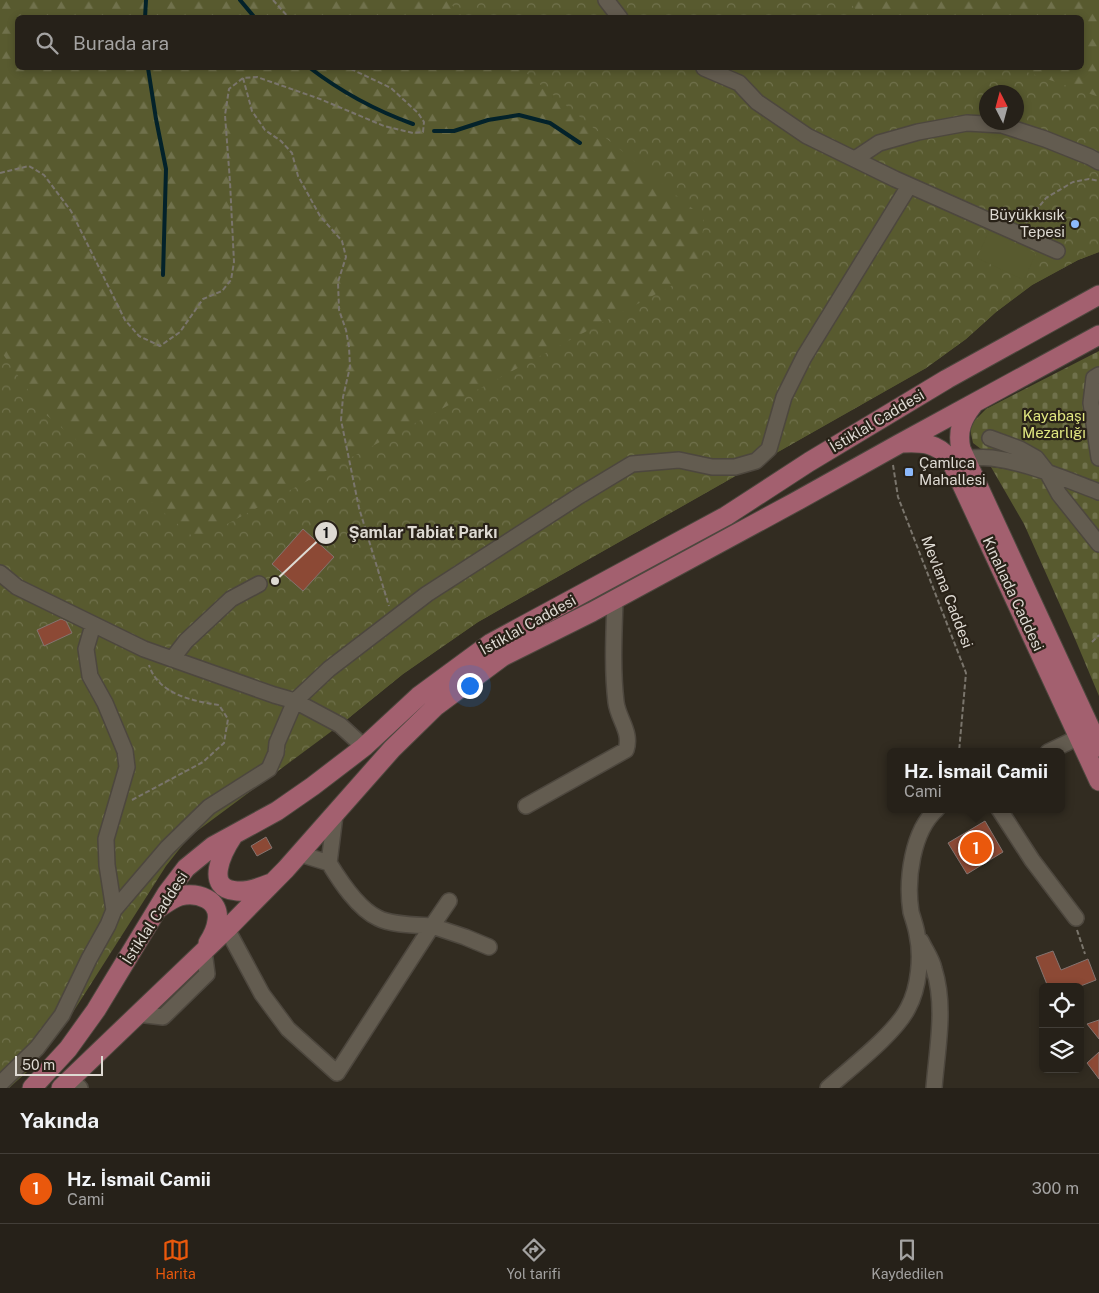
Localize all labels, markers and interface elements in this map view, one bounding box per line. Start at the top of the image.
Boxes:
search box [15,15,1084,70]
icon: search [33,29,61,57]
text: Burada ara [73,32,169,54]
north arrow [979,85,1024,130]
place label: Büyükkısık Tepesi [989,206,1065,240]
marker: Büyükkısık Tepesi [1069,218,1081,230]
street label: İstiklal Caddesi [826,385,927,455]
park label: Kayabaşı Mezarlığı [1022,407,1086,441]
place label: Çamlıca Mahallesi [919,454,986,488]
marker: Çamlıca Mahallesi [903,466,915,478]
callout: Şamlar Tabiat Parkı [314,517,508,548]
text: Şamlar Tabiat Parkı [348,523,498,542]
text: 1 [323,524,329,541]
street label: Mevlana Caddesi [918,533,977,650]
street label: Kınalıada Caddesi [979,534,1047,654]
street label: İstiklal Caddesi [476,590,579,658]
your location [457,673,483,699]
popup [887,748,1065,813]
text: Hz. İsmail Camii [904,760,1048,782]
text: Cami [904,782,942,801]
pin: 1 [960,829,992,867]
street label: İstiklal Caddesi [118,868,191,967]
map controls [1039,983,1084,1073]
button: locate [1039,983,1084,1028]
button: layers [1039,1028,1084,1073]
scale bar [15,1053,102,1076]
text: 50 m [22,1057,55,1073]
text: Yakında [20,1108,99,1133]
text: Hz. İsmail Camii [67,1168,211,1190]
text: 1 [33,1179,39,1198]
text: 300 m [1032,1179,1079,1198]
text: Cami [67,1190,104,1209]
tab: Harita [155,1236,196,1282]
tab: Yol tarifi [506,1236,561,1282]
tab: Kaydedilen [871,1236,944,1282]

